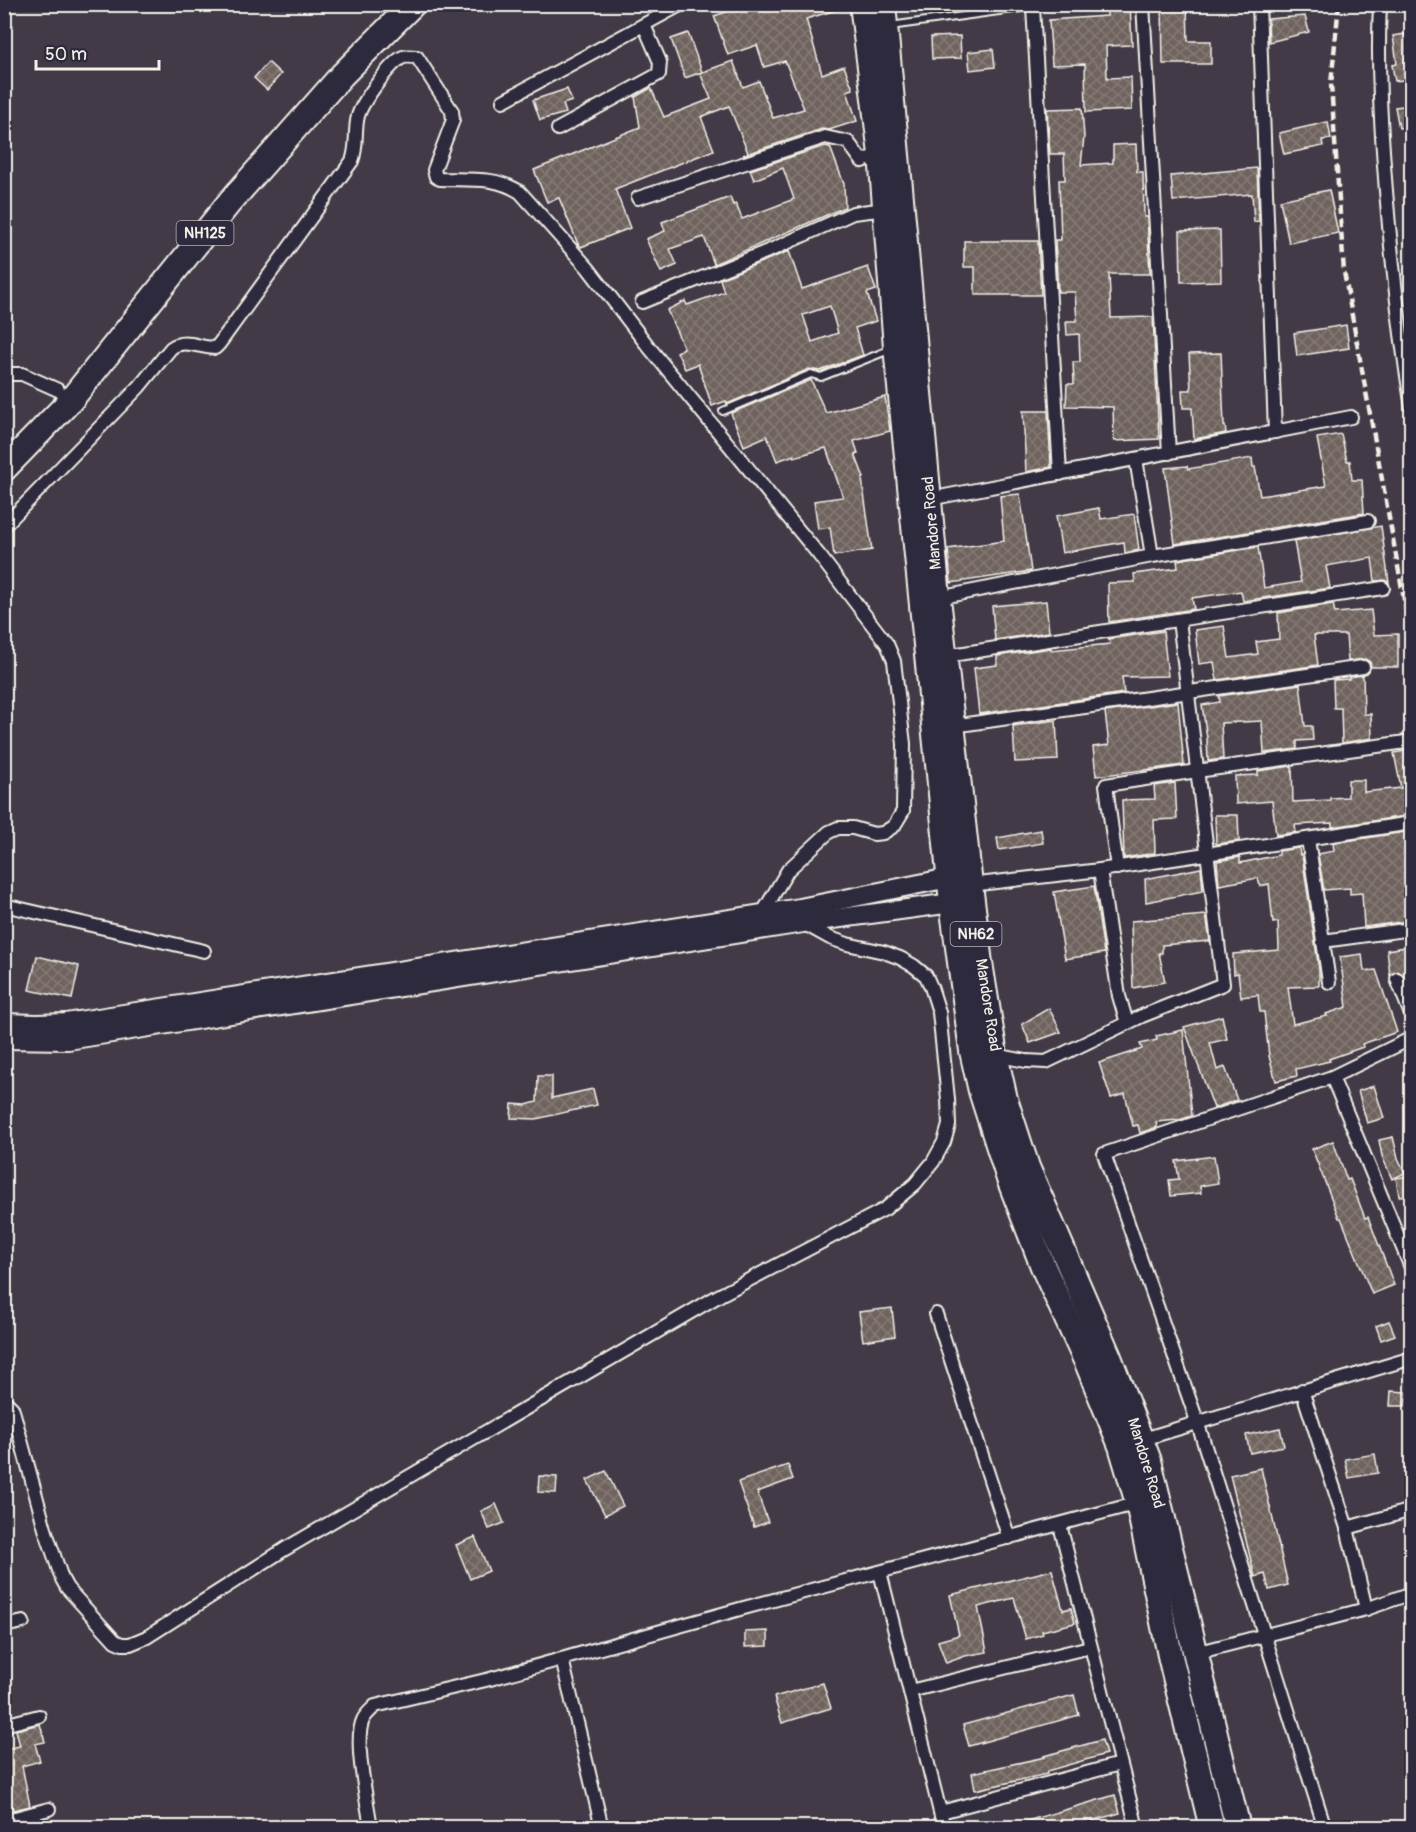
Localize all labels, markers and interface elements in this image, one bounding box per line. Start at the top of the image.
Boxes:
scale bar [36,33,159,71]
text: 50 m [45,43,87,66]
road number: NH125 [176,221,234,245]
street label: Mandore Road [918,476,946,570]
road number: NH62 [950,922,1002,946]
street label: Mandore Road [971,957,1005,1053]
street label: Mandore Road [1123,1415,1169,1511]

